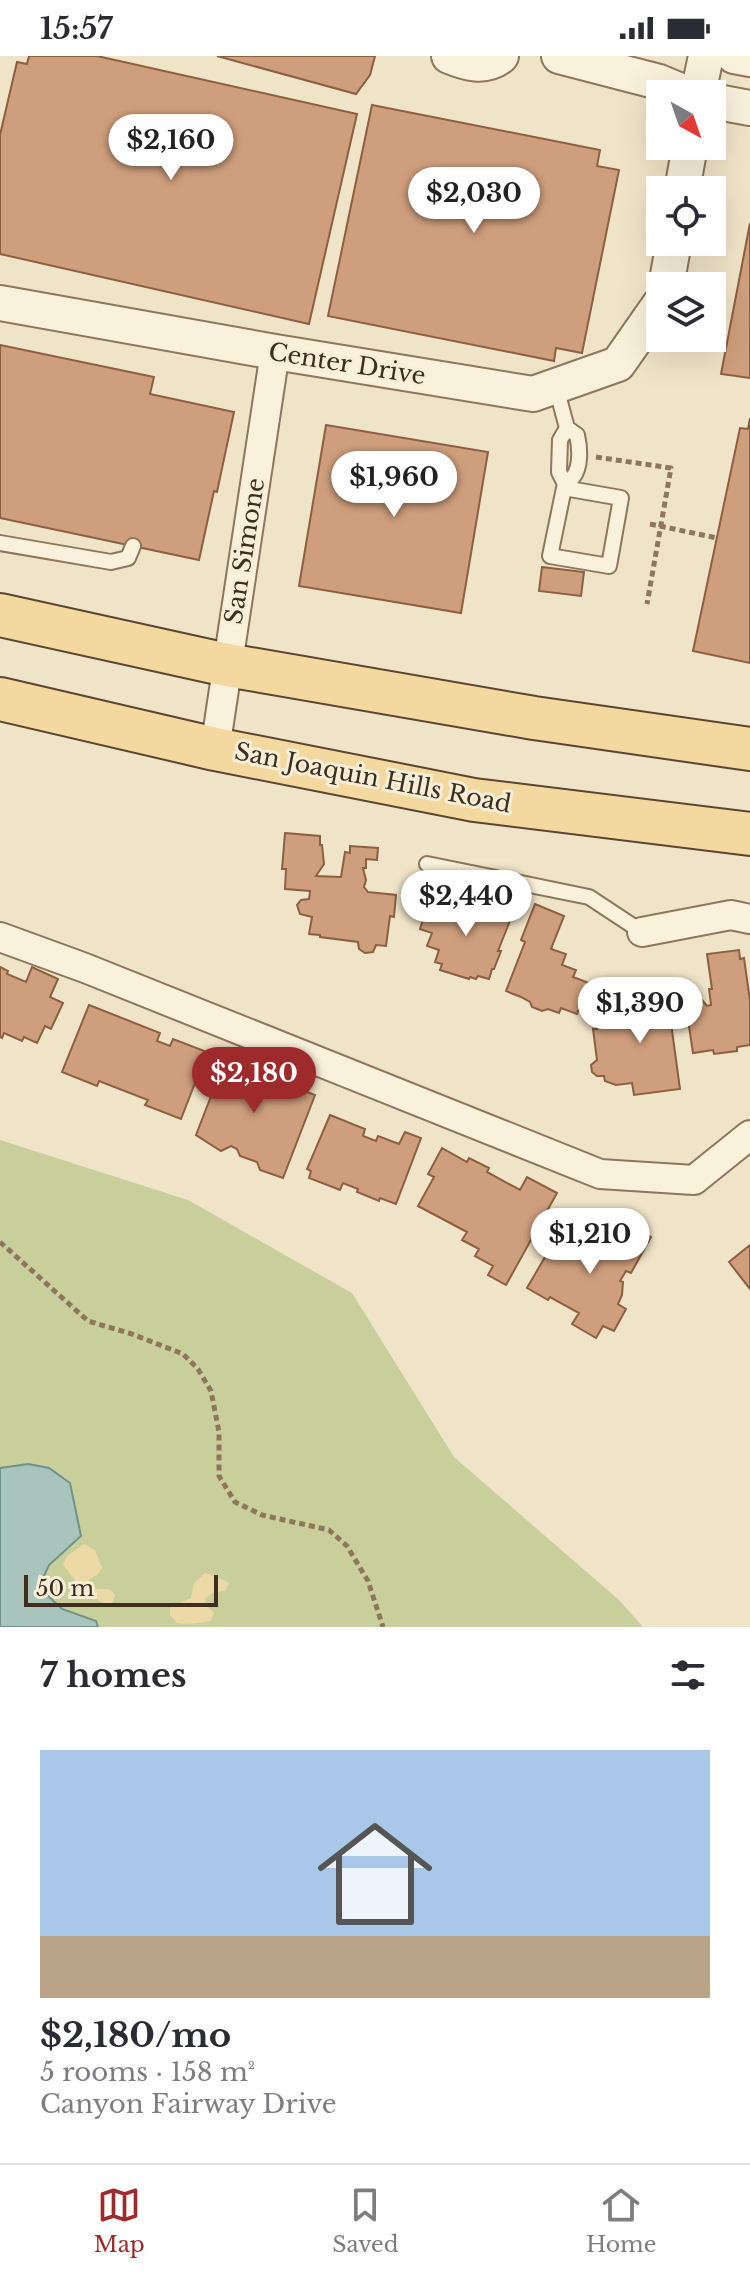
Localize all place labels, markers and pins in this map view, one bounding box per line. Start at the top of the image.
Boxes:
pin: $2,160 [106,114,236,182]
pin: $2,030 [409,167,539,235]
pin: $1,960 [329,451,459,519]
pin: $2,440 [401,870,531,938]
pin: $1,390 [575,977,705,1045]
pin: $2,180 [189,1047,319,1115]
pin: $1,210 [525,1208,655,1276]

